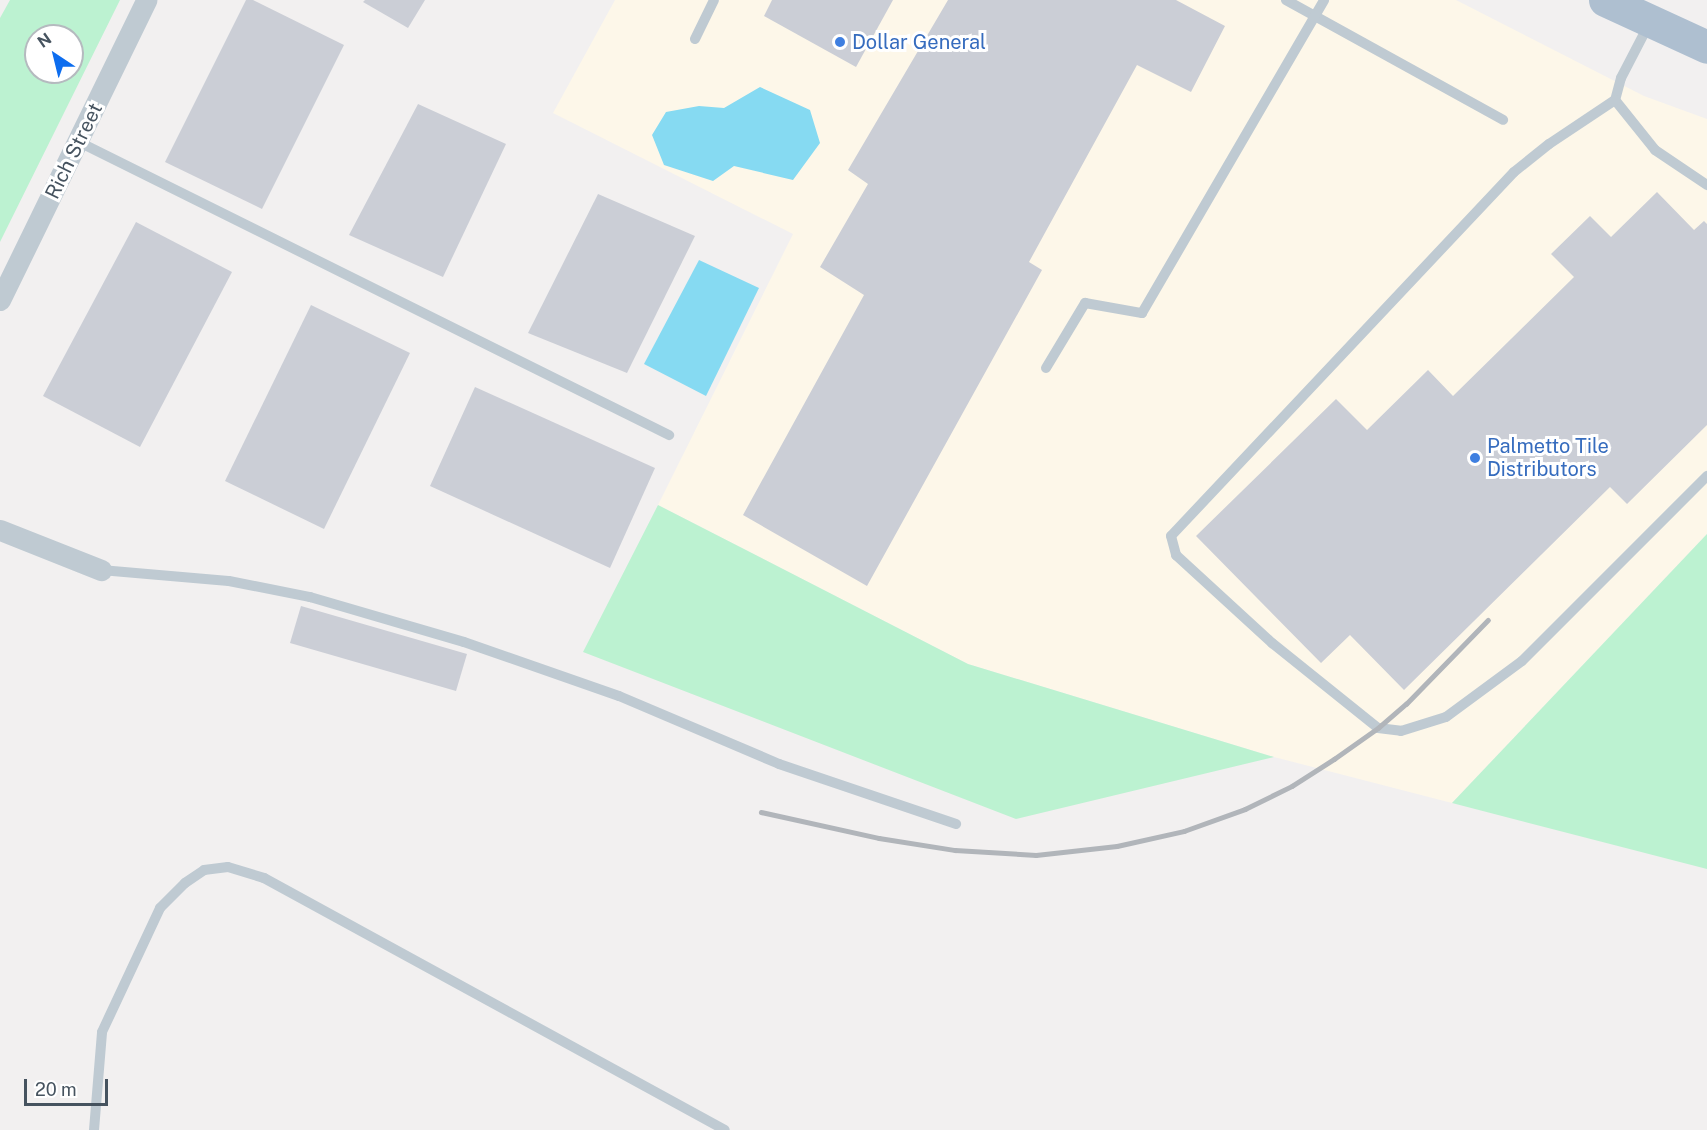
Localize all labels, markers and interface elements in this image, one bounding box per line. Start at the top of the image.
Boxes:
north arrow [24,24,84,84]
text: N [34,29,55,52]
place label: Dollar General [852,30,986,54]
marker: Dollar General [833,35,847,49]
street label: Rich Street [40,99,108,203]
place label: Palmetto Tile Distributors [1487,434,1609,481]
marker: Palmetto Tile Distributors [1468,451,1482,465]
scale bar [27,1067,111,1105]
text: 20 m [35,1079,77,1100]

